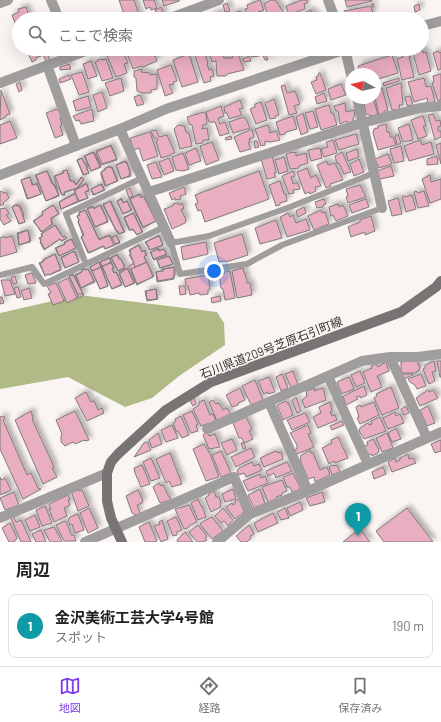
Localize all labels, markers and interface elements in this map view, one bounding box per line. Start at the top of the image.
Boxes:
search box [12,12,429,56]
icon: search [26,23,48,45]
text: ここで検索 [58,26,133,44]
north arrow [345,68,381,104]
your location [204,261,224,281]
street label: 石川県道209号芝原石引町線 [198,313,344,381]
pin: 1 [345,503,371,536]
text: 周辺 [16,559,50,579]
text: 金沢美術工芸大学4号館 [55,608,214,626]
text: 1 [28,618,32,634]
text: 190 m [392,618,424,634]
text: スポット [55,629,107,645]
tab: 地図 [59,675,81,715]
tab: 経路 [198,675,220,715]
tab: 保存済み [338,675,382,715]

